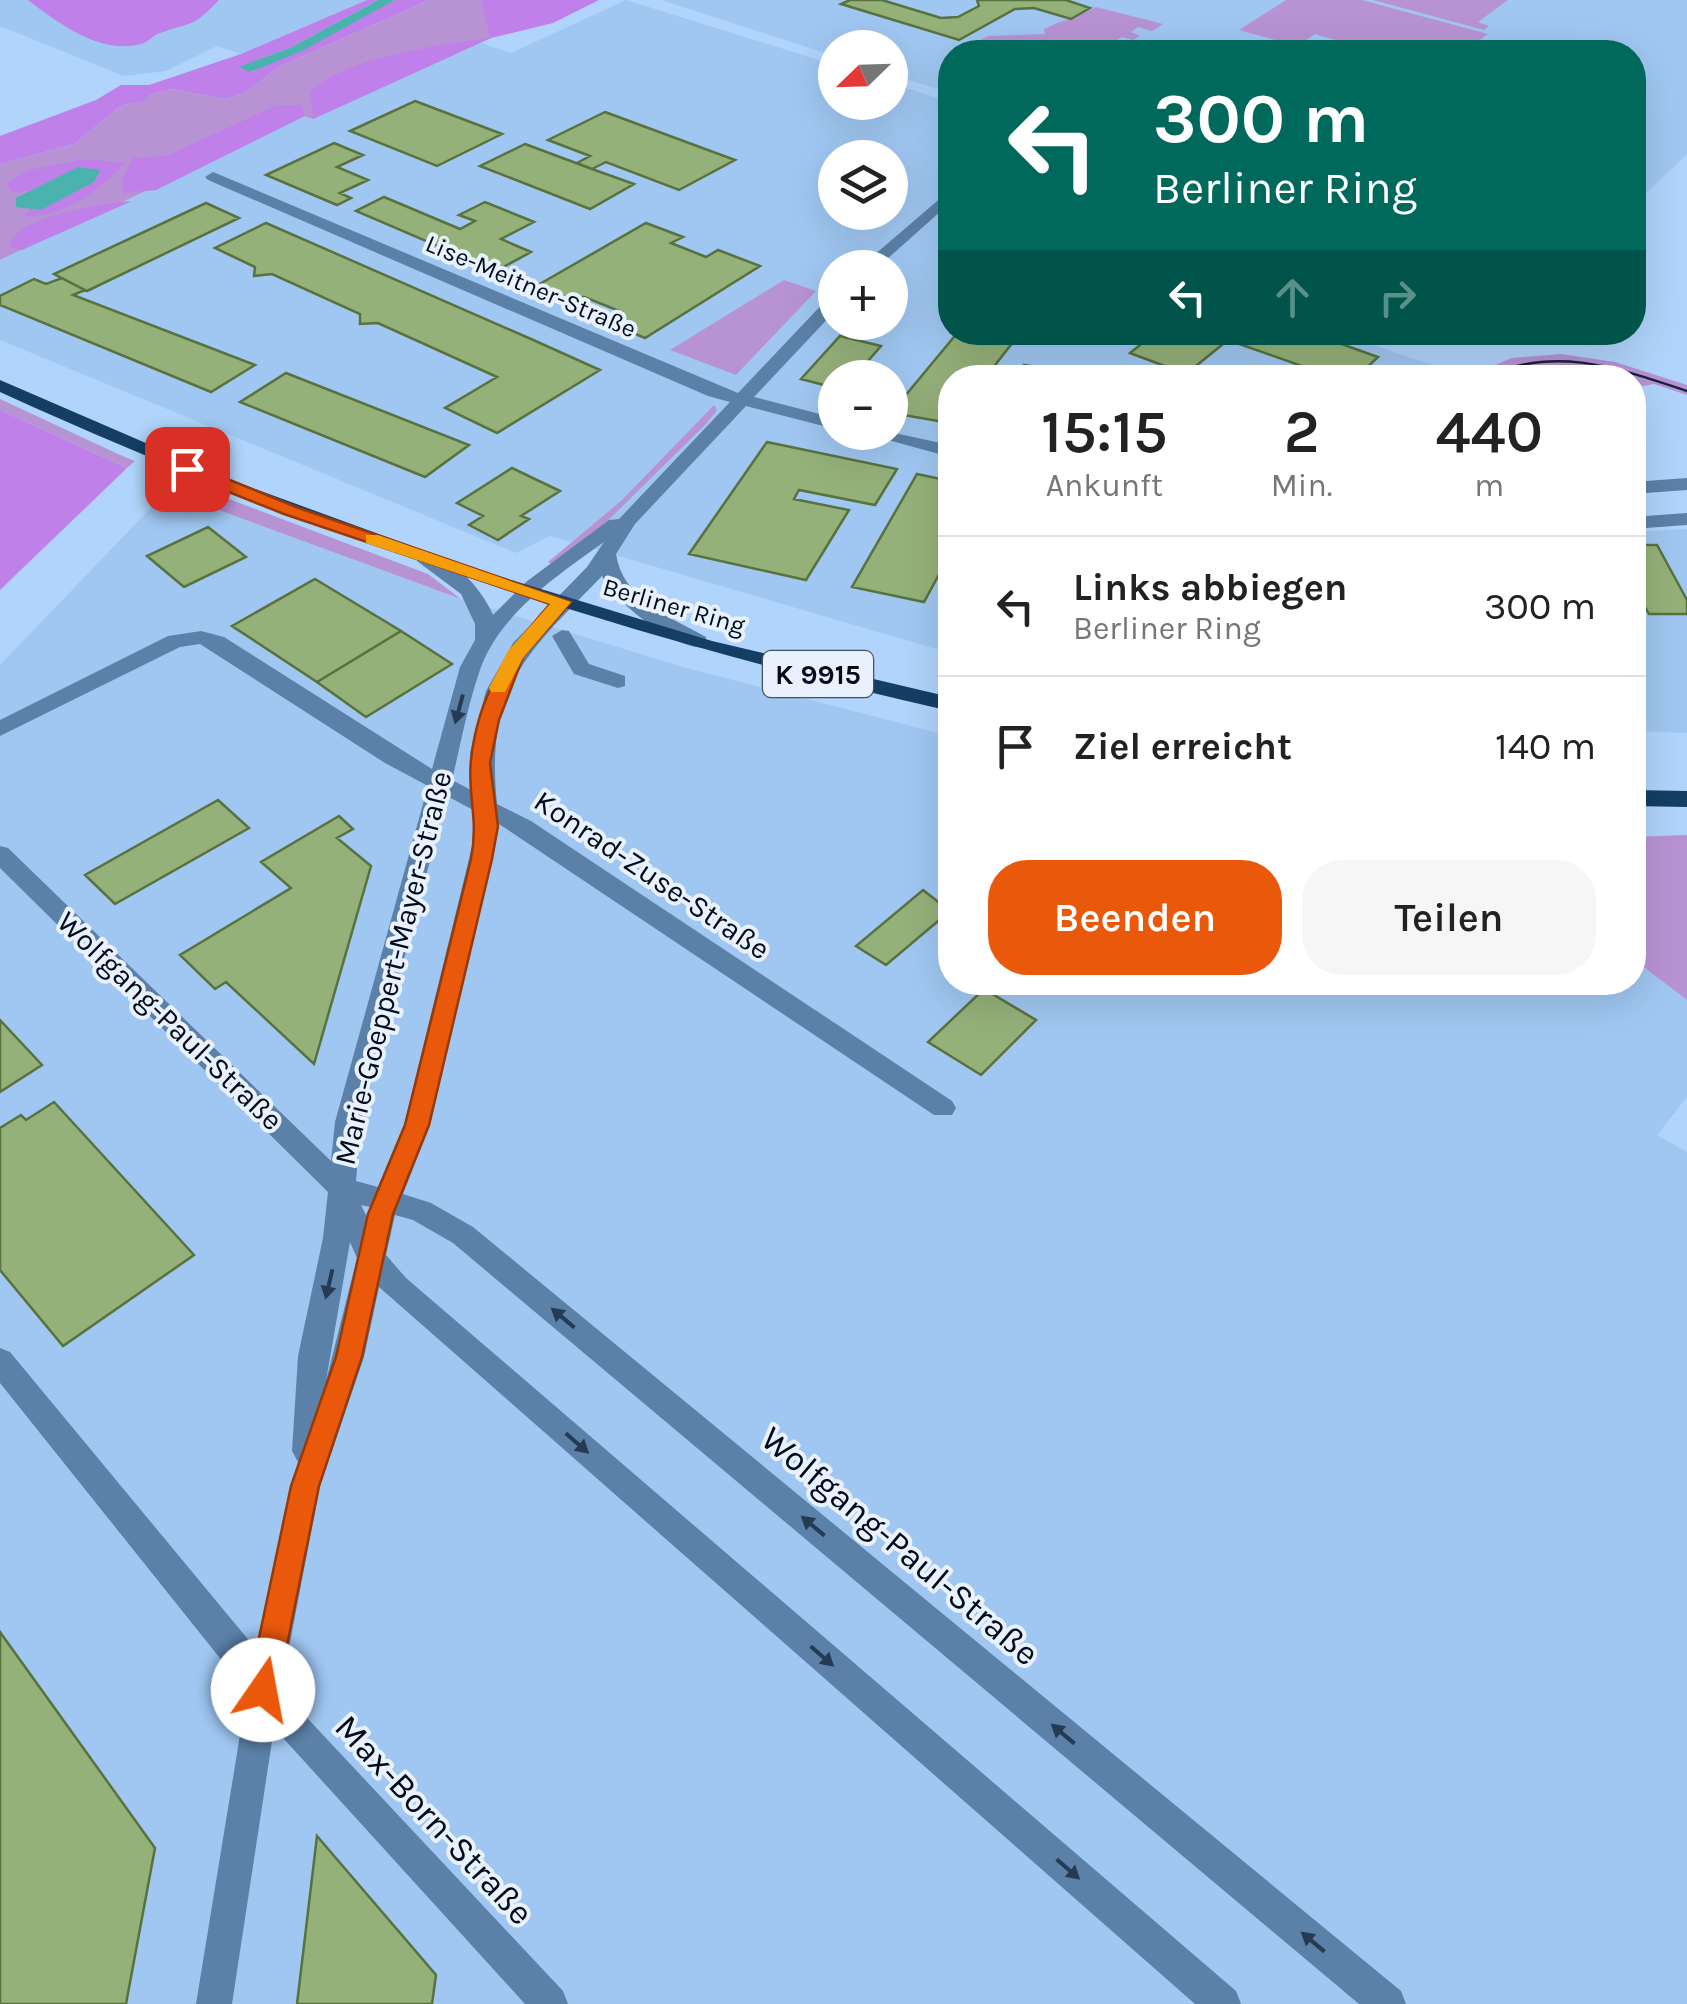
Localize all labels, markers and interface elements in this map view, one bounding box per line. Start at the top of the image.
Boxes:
north arrow [818,30,908,120]
map controls [818,30,908,450]
text: 300 m [1153,78,1369,160]
icon: left [988,80,1118,210]
button: layers [818,140,908,230]
text: Berliner Ring [1153,162,1417,214]
street label: Lise-Meitner-Straße [421,229,641,343]
button: + [818,250,908,340]
icon: left [1160,270,1215,325]
icon: ahead [1265,270,1320,325]
icon: right [1370,270,1425,325]
button: − [818,360,908,450]
text: 15:15 [1041,397,1168,467]
text: 2 [1284,397,1320,467]
text: 440 [1435,397,1543,467]
pin [145,427,230,512]
icon: arrive [160,442,215,497]
text: Ankunft [1046,467,1163,504]
text: Min. [1271,467,1332,504]
text: m [1474,467,1504,504]
text: Links abbiegen [1073,565,1347,610]
street label: Berliner Ring [599,572,749,640]
icon: left [988,579,1043,634]
text: 300 m [1484,584,1596,629]
text: Berliner Ring [1073,610,1261,647]
road number: K 9915 [763,651,873,697]
one-way arrow [450,694,466,725]
icon: arrive [988,719,1043,774]
text: Ziel erreicht [1073,724,1292,769]
text: 140 m [1495,724,1596,769]
street label: Marie-Goeppert-Mayer-Straße [327,767,459,1169]
street label: Konrad-Zuse-Straße [527,783,777,967]
button: Beenden [988,860,1282,975]
button: Teilen [1302,860,1596,975]
street label: Wolfgang-Paul-Straße [50,904,290,1138]
one-way arrow [321,1269,336,1300]
one-way arrow [551,1308,576,1329]
street label: Wolfgang-Paul-Straße [753,1418,1047,1674]
one-way arrow [564,1432,589,1454]
one-way arrow [801,1516,826,1538]
position arrow [211,1638,315,1742]
one-way arrow [809,1645,834,1667]
street label: Max-Born-Straße [326,1707,542,1933]
one-way arrow [1050,1724,1075,1745]
one-way arrow [1055,1858,1080,1880]
one-way arrow [1301,1932,1326,1953]

